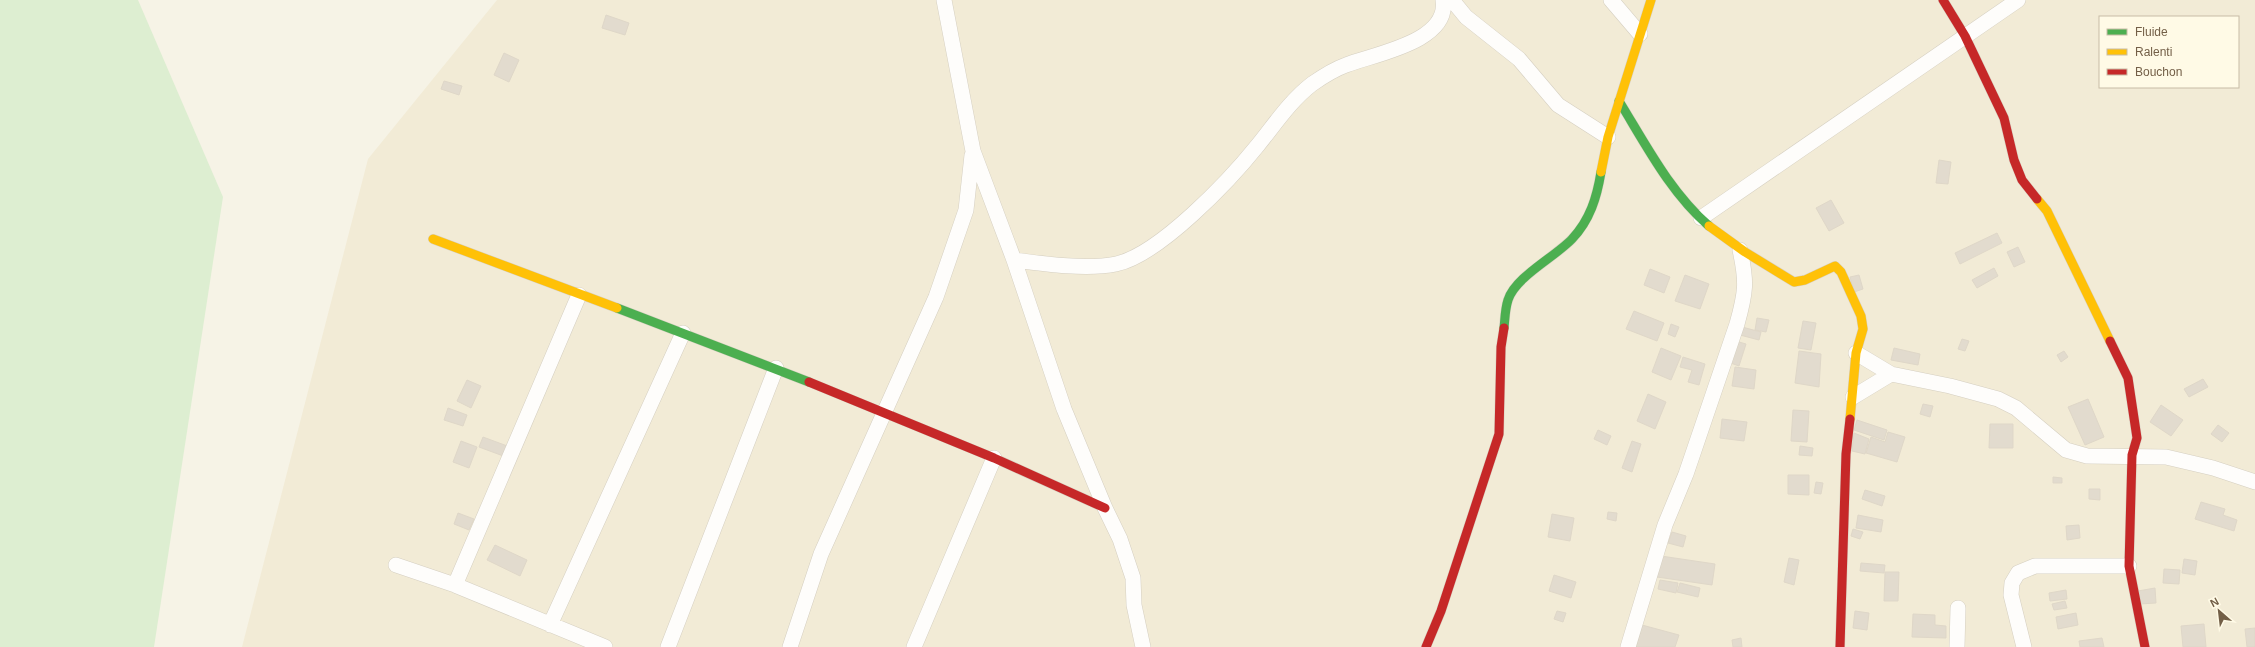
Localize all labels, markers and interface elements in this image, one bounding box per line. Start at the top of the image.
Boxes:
legend [2099,16,2239,88]
text: Fluide [2135,25,2168,39]
text: Ralenti [2135,45,2172,59]
text: Bouchon [2135,65,2182,79]
north arrow [2199,591,2239,631]
text: N [2208,595,2221,609]

